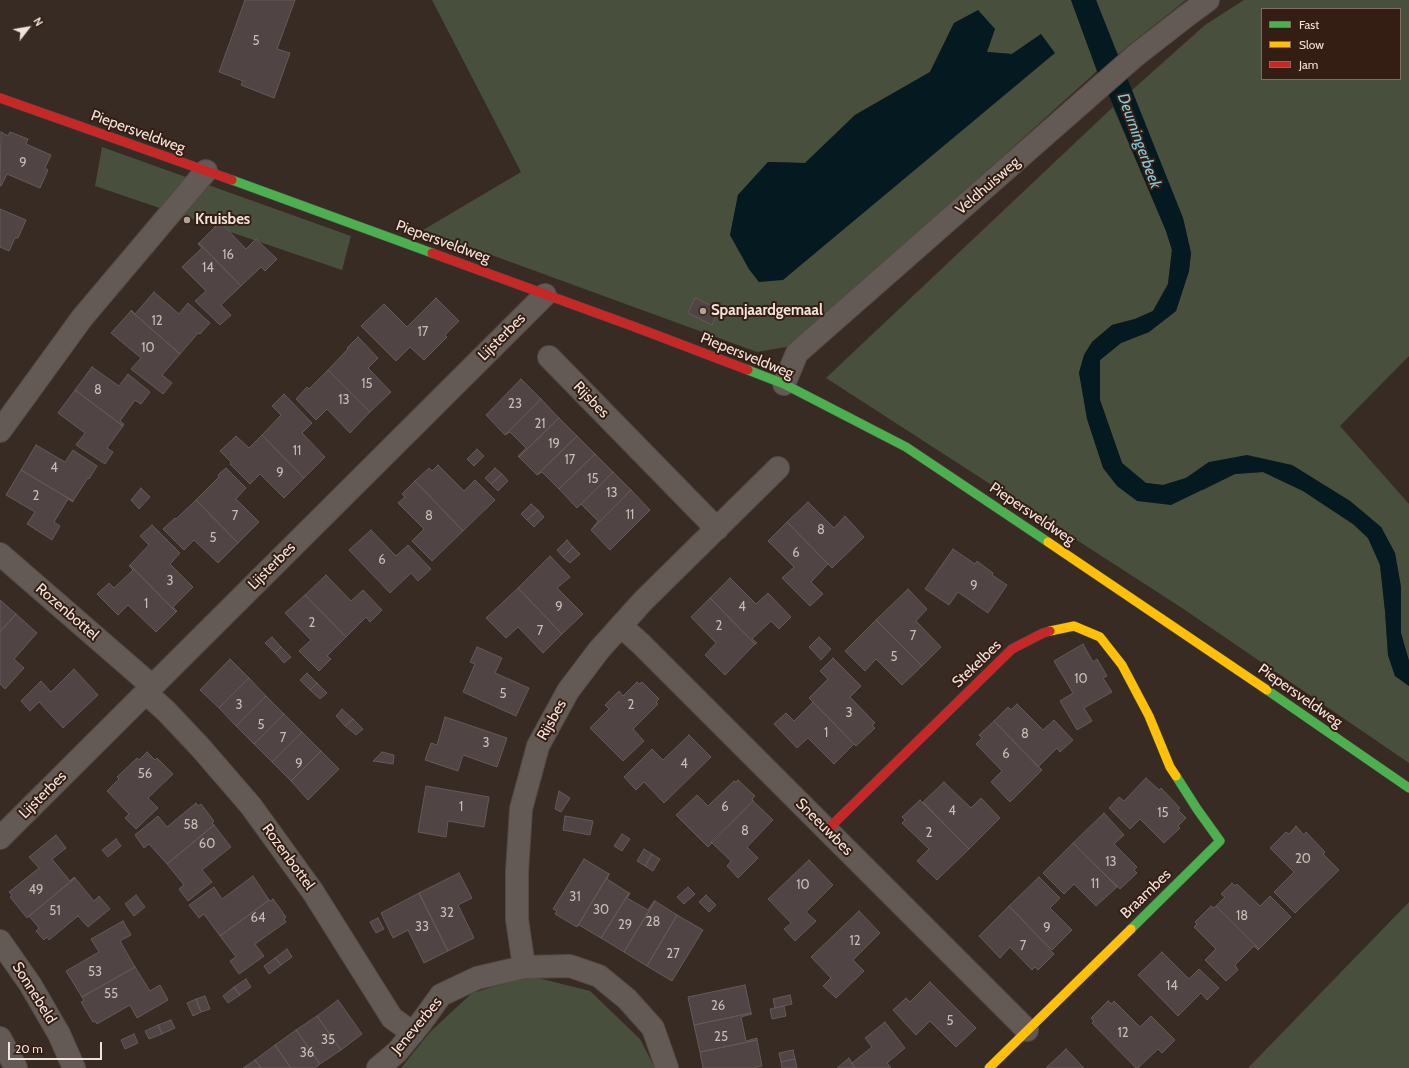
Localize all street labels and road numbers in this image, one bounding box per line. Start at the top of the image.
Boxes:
street label: Piepersveldweg [88,107,188,157]
street label: Veldhuisweg [952,153,1024,219]
street label: Piepersveldweg [393,217,493,267]
street label: Lijsterbes [475,310,529,364]
street label: Piepersveldweg [698,329,796,383]
street label: Rijsbes [569,378,613,422]
street label: Piepersveldweg [986,479,1078,549]
street label: Lijsterbes [245,539,299,593]
street label: Rozenbottel [32,580,102,644]
street label: Stekelbes [949,636,1005,692]
street label: Piepersveldweg [1254,660,1346,732]
street label: Rijsbes [534,697,570,743]
street label: Lijsterbes [16,768,70,822]
street label: Sneeuwbes [792,795,856,859]
street label: Rozenbottel [258,820,318,894]
street label: Braambes [1117,866,1175,922]
street label: Sonnebeld [8,959,60,1027]
street label: Jeneverbes [388,994,446,1058]

